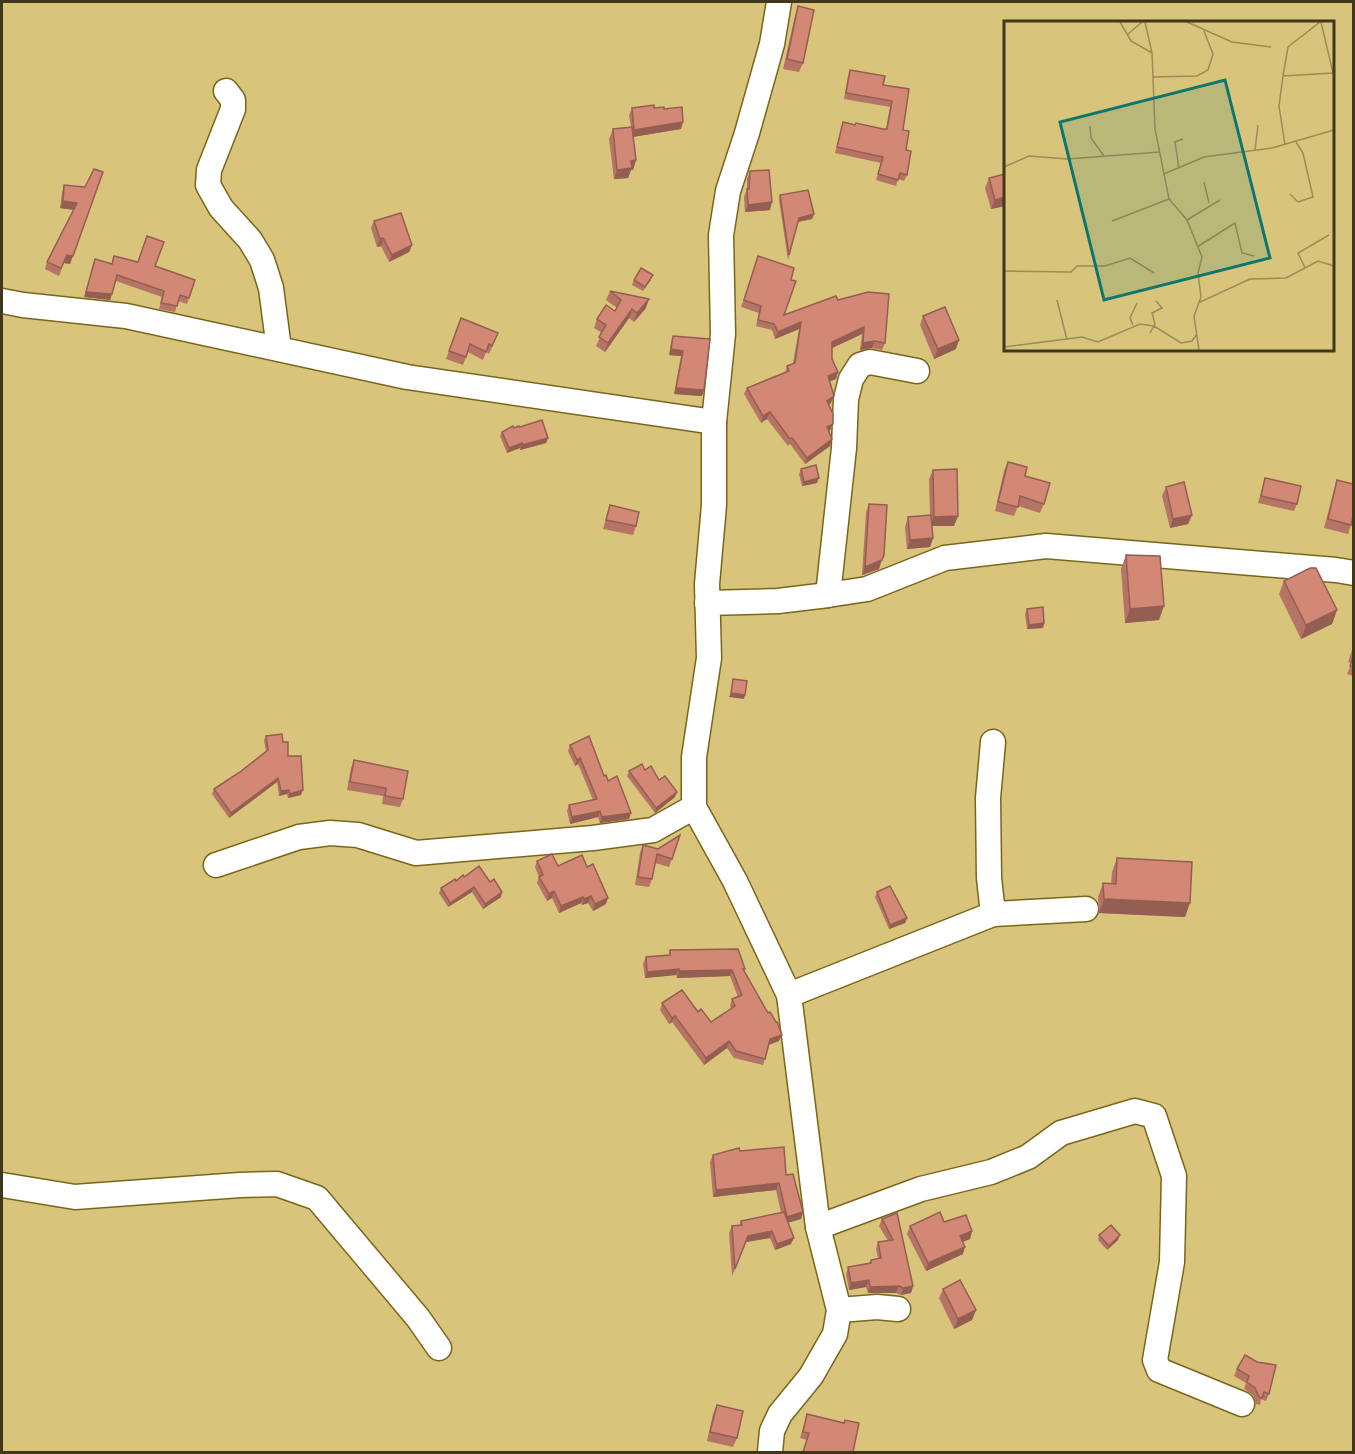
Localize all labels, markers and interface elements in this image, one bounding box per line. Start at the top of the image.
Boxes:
inset map [1004,21,1334,351]

